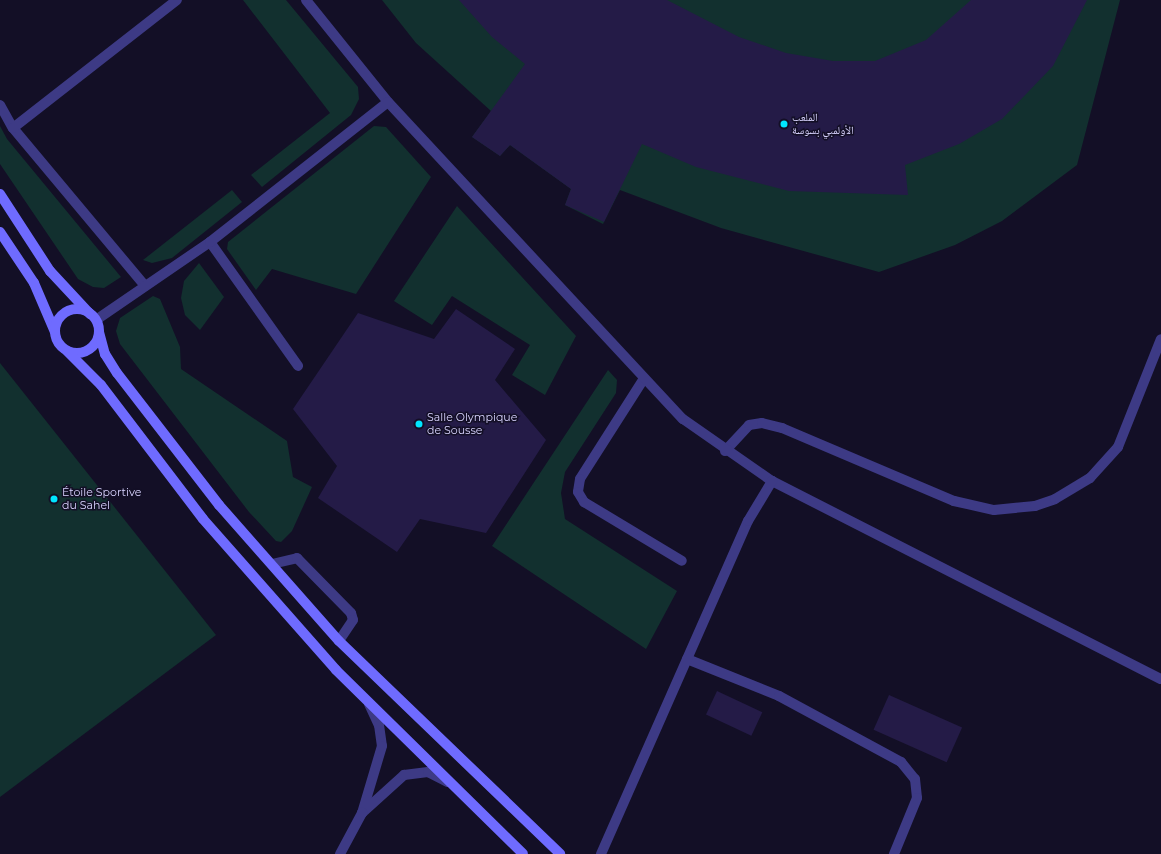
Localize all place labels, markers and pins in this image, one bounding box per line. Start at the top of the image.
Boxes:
place label: الملعب الأولمبي بسوسة [792,111,854,137]
marker: الملعب الأولمبي بسوسة [779,119,789,129]
place label: Salle Olympique de Sousse [427,411,517,437]
marker: Salle Olympique de Sousse [414,419,424,429]
place label: Étoile Sportive du Sahel [62,486,141,512]
marker: Étoile Sportive du Sahel [49,494,59,504]

